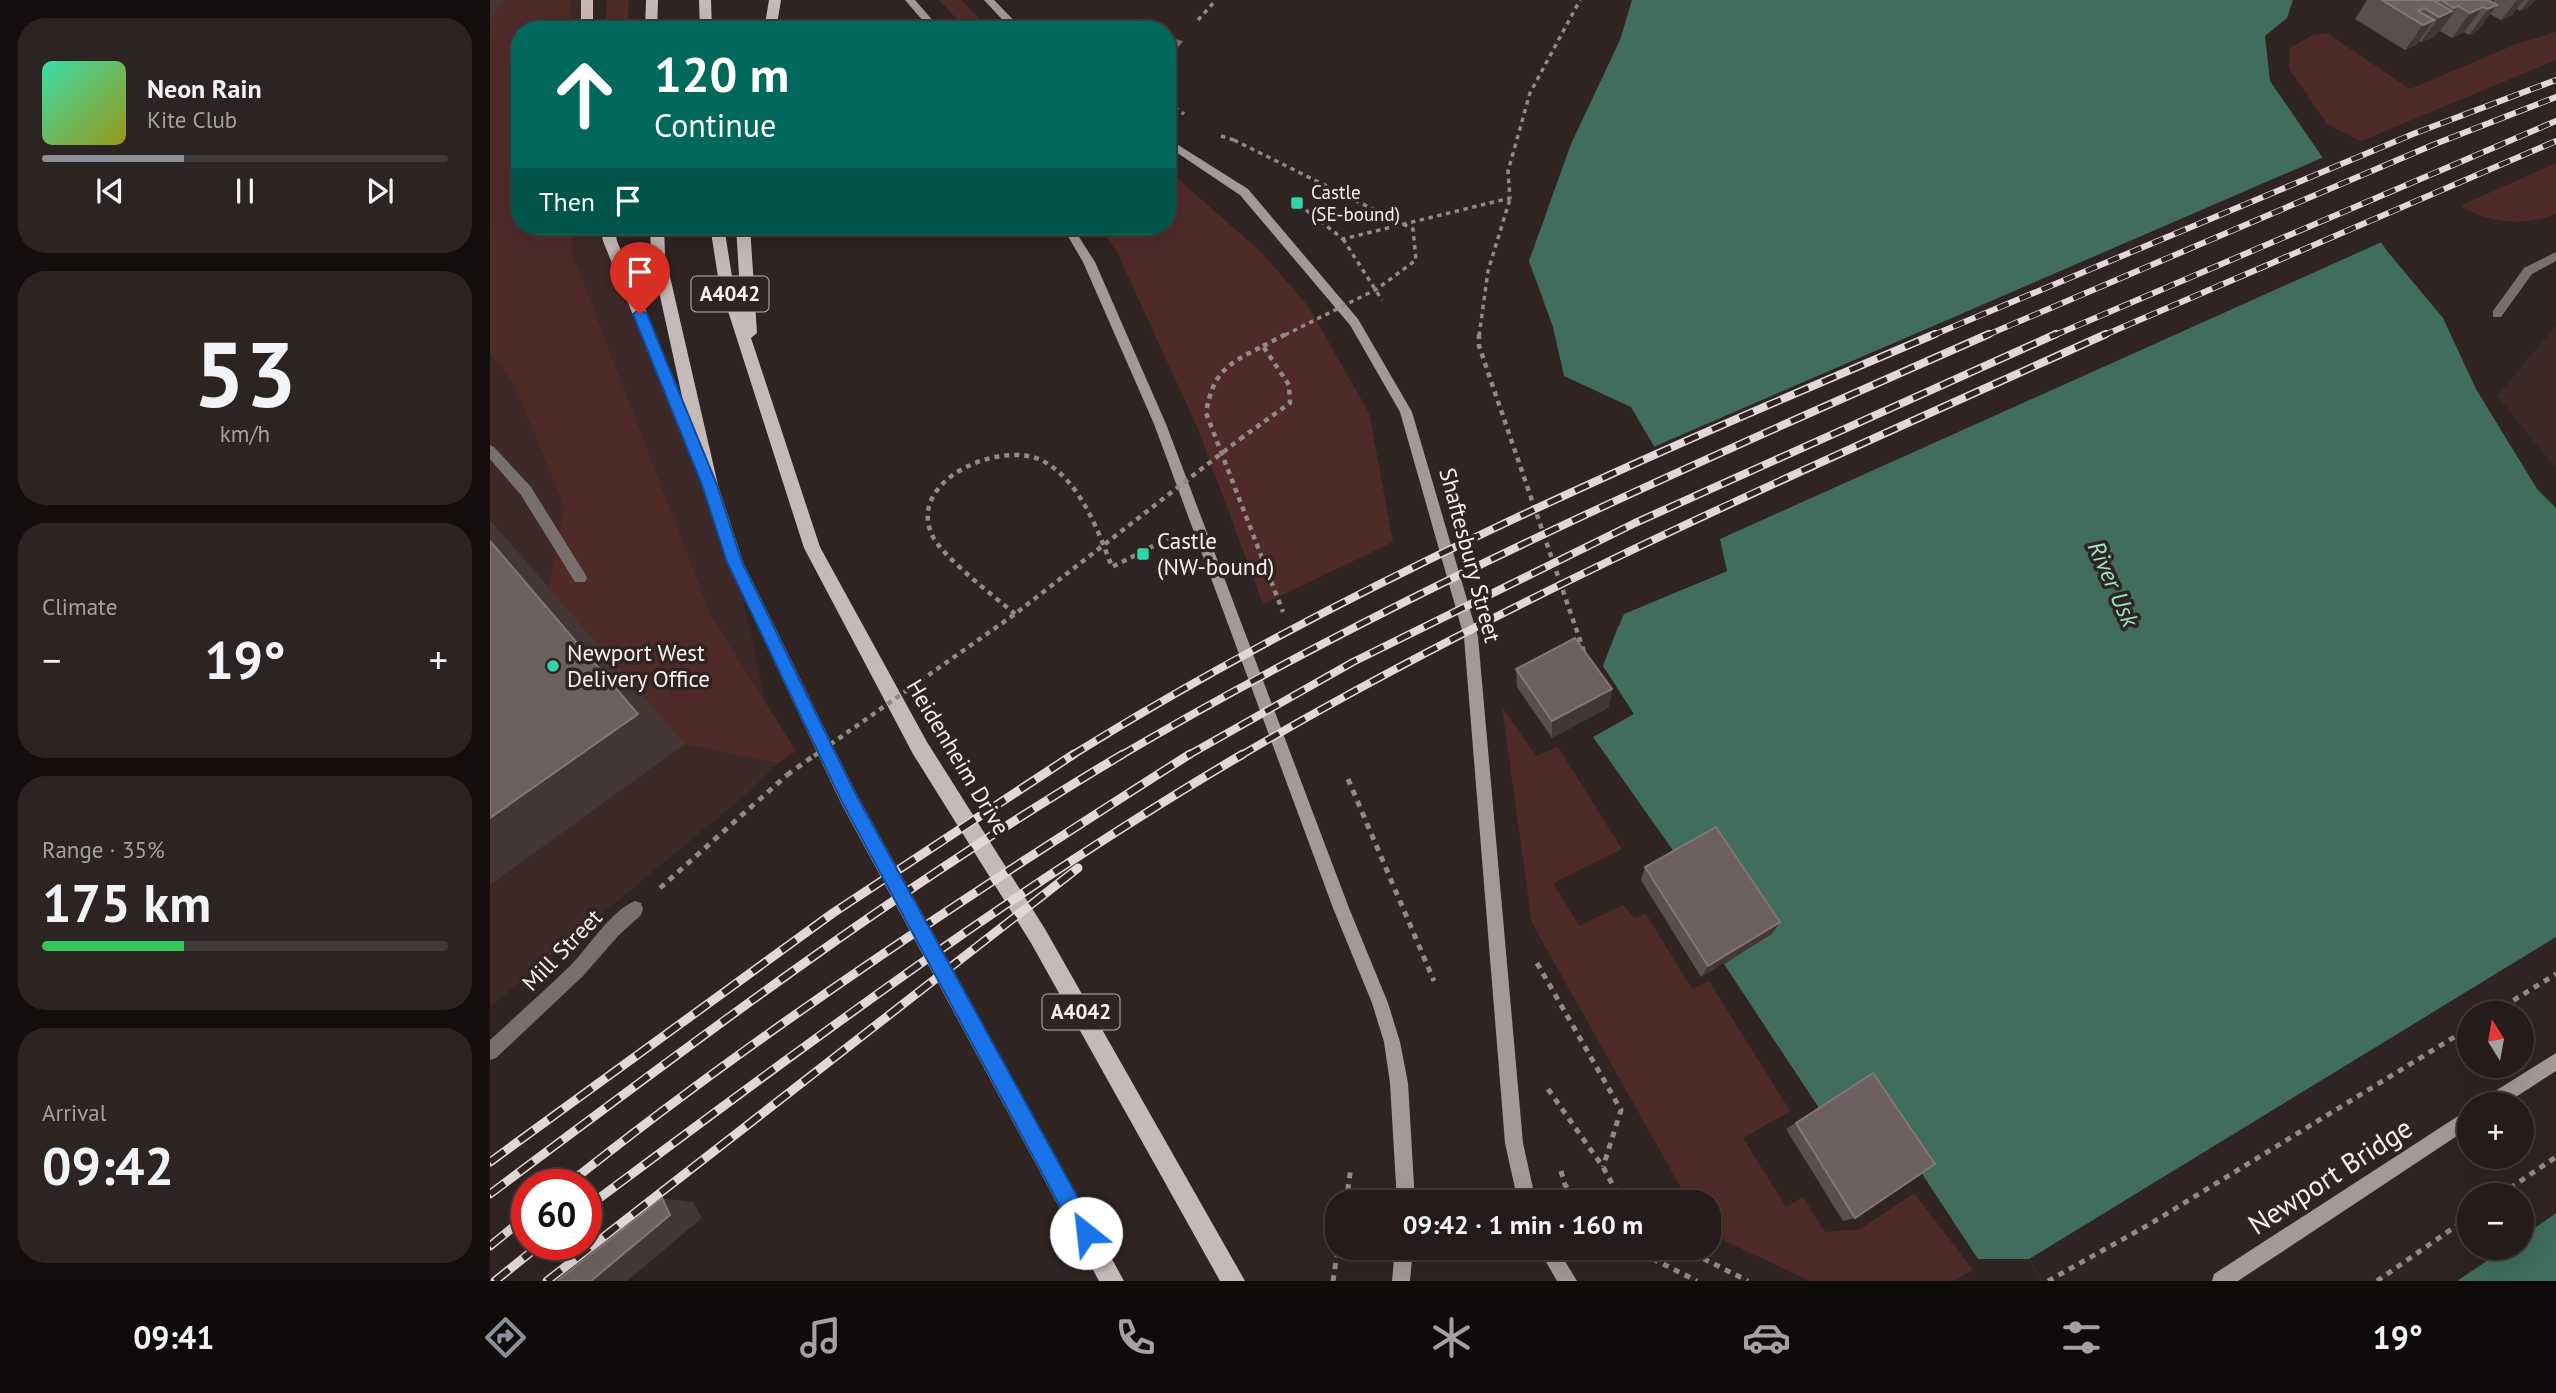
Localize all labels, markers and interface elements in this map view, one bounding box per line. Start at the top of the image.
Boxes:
text: 120 m [654,42,789,106]
icon: ahead [539,49,630,140]
text: Neon Rain [147,72,262,105]
text: Continue [654,104,776,146]
text: Kite Club [147,105,237,134]
icon: previous [91,172,129,210]
icon: pause [226,172,264,210]
icon: next [361,172,399,210]
place label: Castle (SE-bound) [1311,180,1400,226]
icon: arrive [609,182,647,220]
text: Then [539,185,595,218]
marker: Castle (SE-bound) [1289,195,1305,211]
pin [610,242,670,314]
icon: arrive [621,253,659,291]
road number: A4042 [692,276,768,312]
text: 53 [193,314,297,432]
text: km/h [220,419,270,448]
street label: Shaftesbury Street [1433,464,1508,646]
place label: Castle (NW-bound) [1157,526,1274,581]
water label: River Usk [2081,536,2146,632]
marker: Castle (NW-bound) [1135,546,1151,562]
text: Climate [42,592,117,621]
text: 19° [204,626,286,693]
text: − [42,635,61,684]
text: + [429,635,448,684]
place label: Newport West Delivery Office [567,638,710,693]
marker: Newport West Delivery Office [545,658,561,674]
street label: Heidenheim Drive [900,674,1016,840]
text: Range · 35% [42,835,165,864]
text: 175 km [42,869,211,936]
street label: Mill Street [516,903,608,997]
road number: A4042 [1042,995,1120,1030]
north arrow [2457,1001,2534,1078]
map controls [2457,1001,2534,1260]
button: + [2457,1092,2534,1169]
text: Arrival [42,1098,106,1127]
street label: Newport Bridge [2241,1109,2419,1242]
text: 09:42 [42,1132,174,1199]
speed limit sign: 60 [511,1169,602,1260]
button: − [2457,1183,2534,1260]
position arrow [1049,1196,1123,1270]
text: 09:42 · 1 min · 160 m [1403,1208,1643,1241]
icon: directions [481,1313,530,1362]
icon: music [796,1313,845,1362]
icon: phone [1111,1313,1160,1362]
icon: climate [1427,1313,1476,1362]
icon: car [1742,1313,1791,1362]
icon: filters [2057,1313,2106,1362]
text: 09:41 [133,1316,214,1358]
text: 19° [2373,1316,2423,1358]

